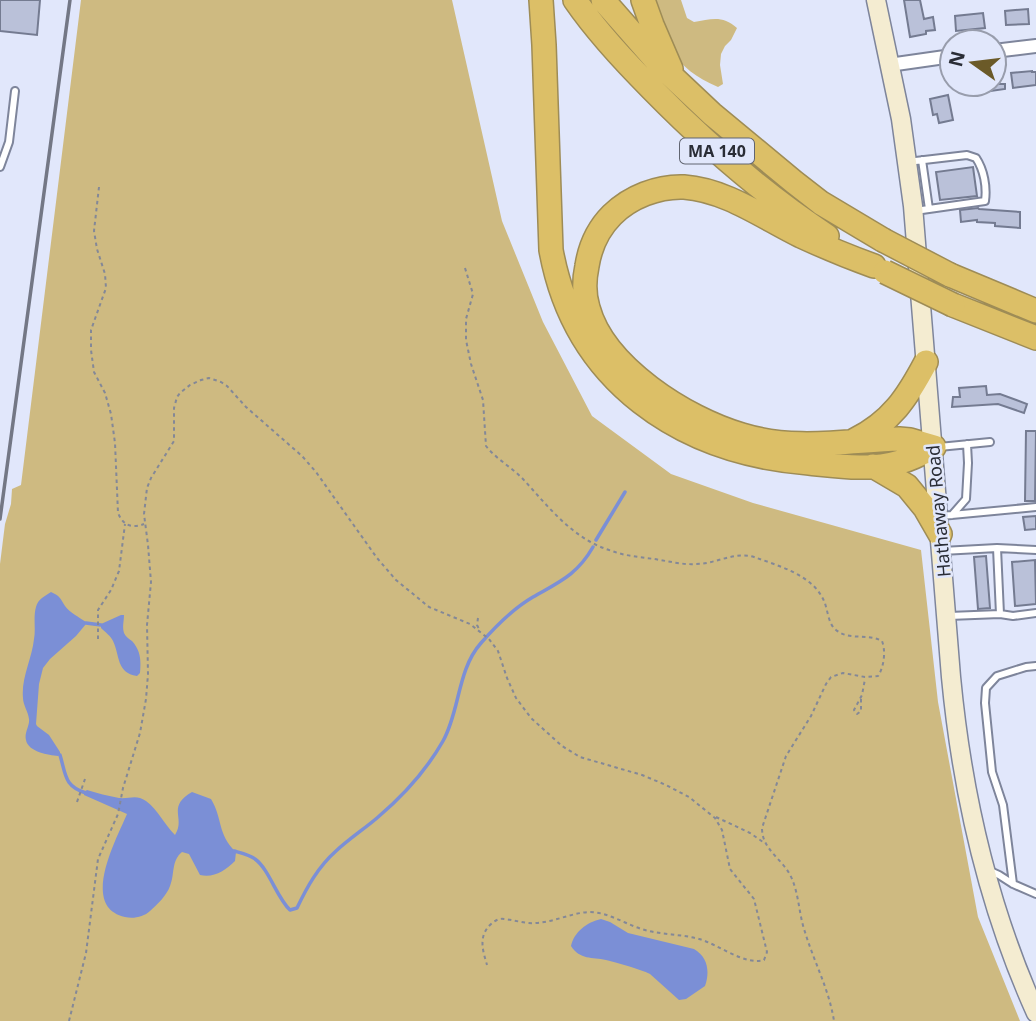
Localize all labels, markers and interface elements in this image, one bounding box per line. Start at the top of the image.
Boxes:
north arrow [938,28,1008,98]
text: N [942,48,971,70]
road number: MA 140 [680,139,754,164]
street label: Hathaway Road [920,444,956,578]

